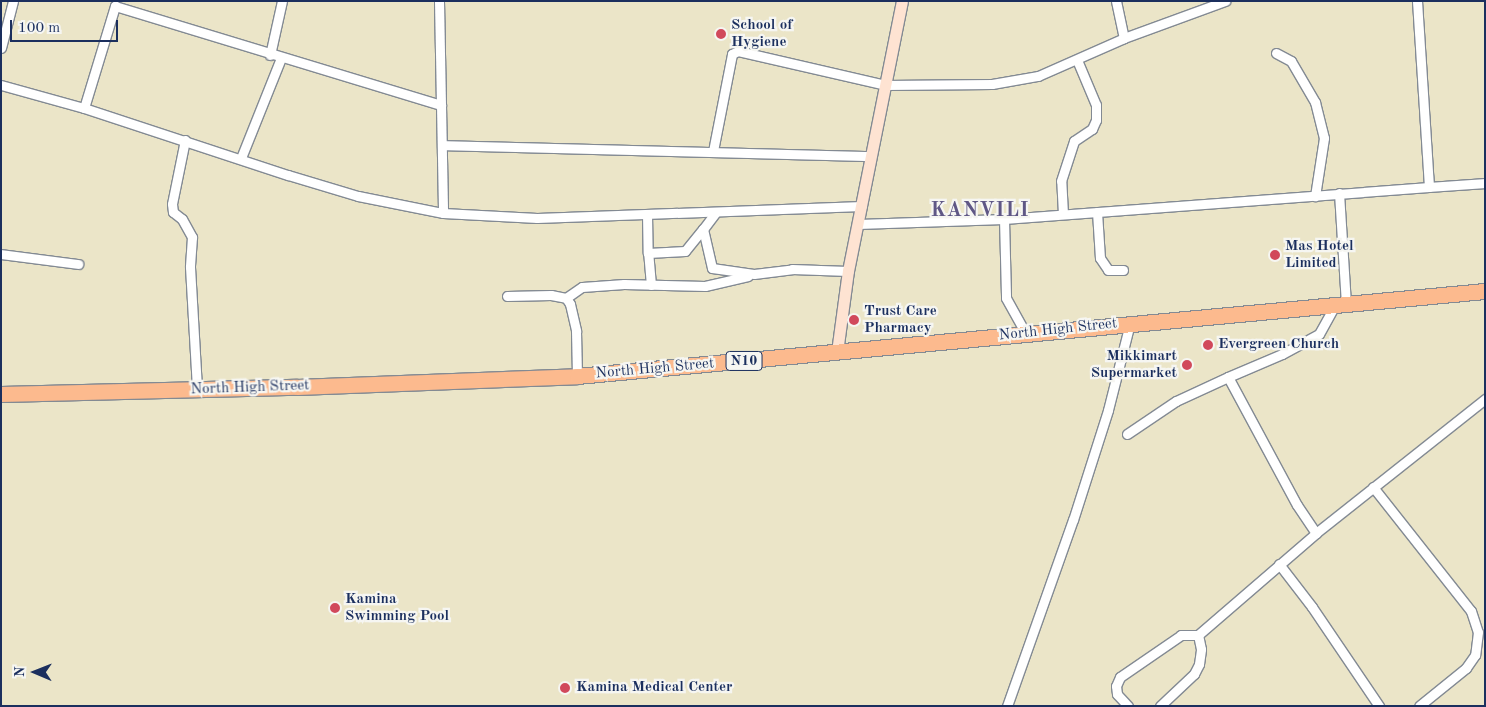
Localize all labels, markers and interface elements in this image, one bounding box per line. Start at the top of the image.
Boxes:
scale bar [12,10,120,42]
place label: School of Hygiene [731,16,792,51]
text: 100 m [18,21,60,36]
marker: School of Hygiene [715,28,727,40]
district label: KANVILI [930,199,1030,223]
place label: Mas Hotel Limited [1285,237,1354,272]
marker: Mas Hotel Limited [1269,249,1281,261]
place label: Trust Care Pharmacy [864,302,937,337]
marker: Trust Care Pharmacy [848,314,860,326]
street label: North High Street [998,315,1118,345]
place label: Evergreen Church [1218,336,1339,354]
marker: Evergreen Church [1202,339,1214,351]
place label: Mikkimart Supermarket [1091,347,1177,382]
road number: N10 [725,350,763,372]
street label: North High Street [595,355,715,383]
marker: Mikkimart Supermarket [1181,359,1193,371]
street label: North High Street [190,377,310,399]
place label: Kamina Swimming Pool [345,590,449,625]
marker: Kamina Swimming Pool [329,602,341,614]
north arrow [10,647,60,697]
text: N [13,666,27,677]
place label: Kamina Medical Center [576,679,733,697]
marker: Kamina Medical Center [558,681,572,695]

